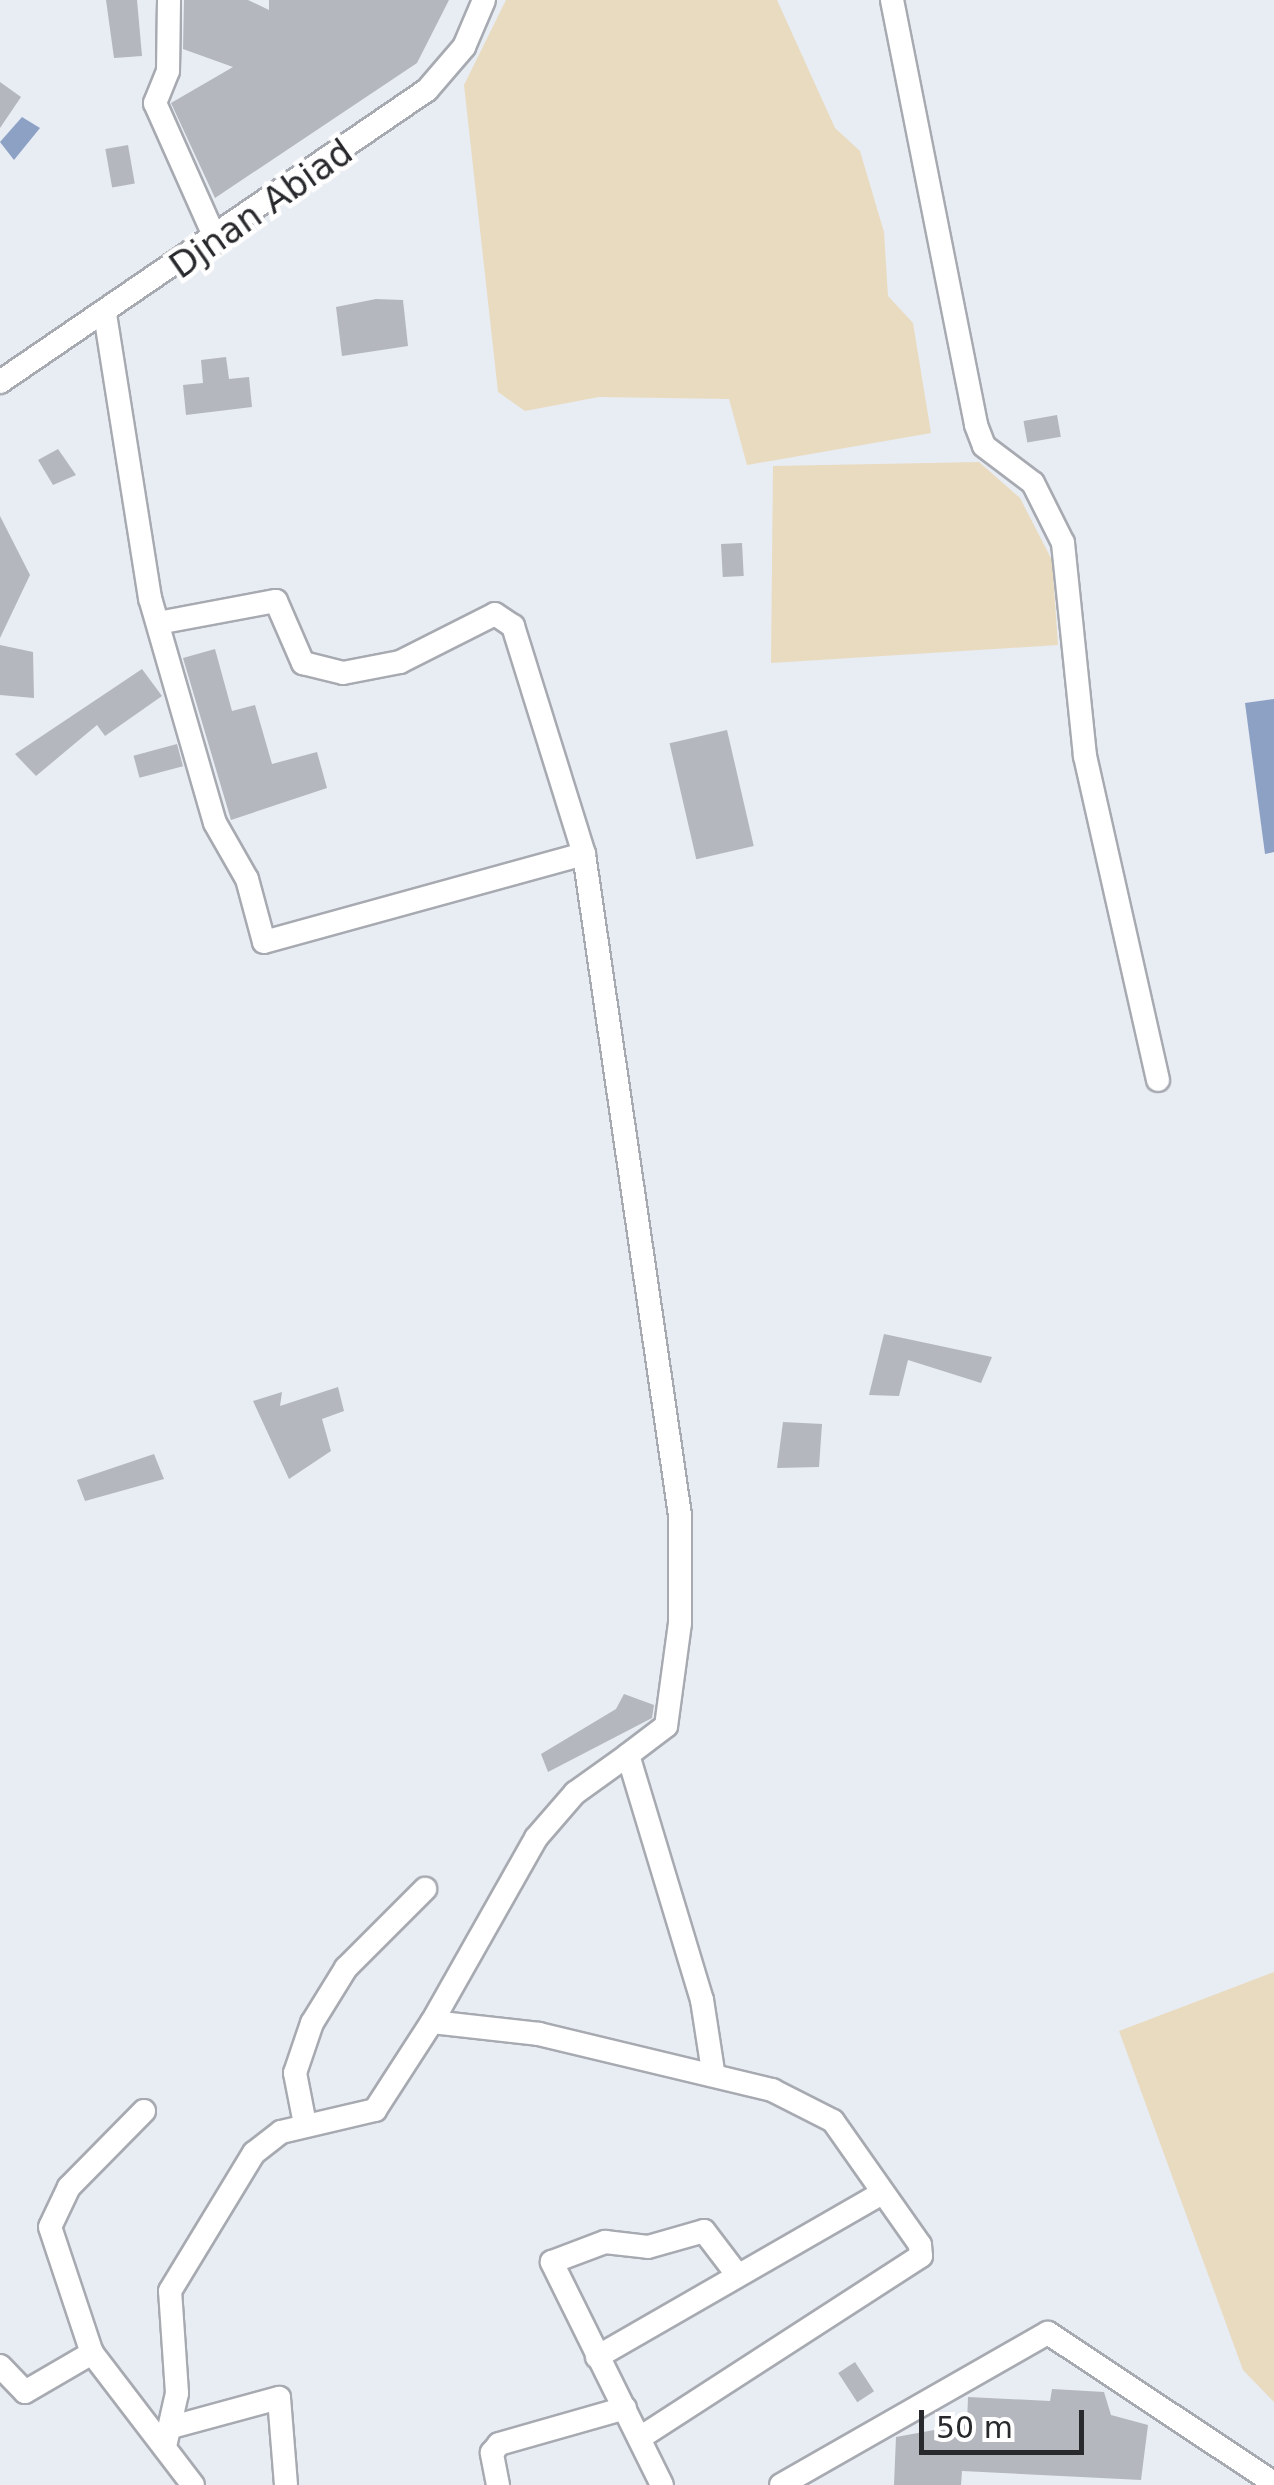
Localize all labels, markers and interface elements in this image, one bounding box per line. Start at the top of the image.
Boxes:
street label: Djnan Abiad [162,131,360,287]
scale bar [924,2390,1089,2452]
text: 50 m [936,2410,1013,2445]

